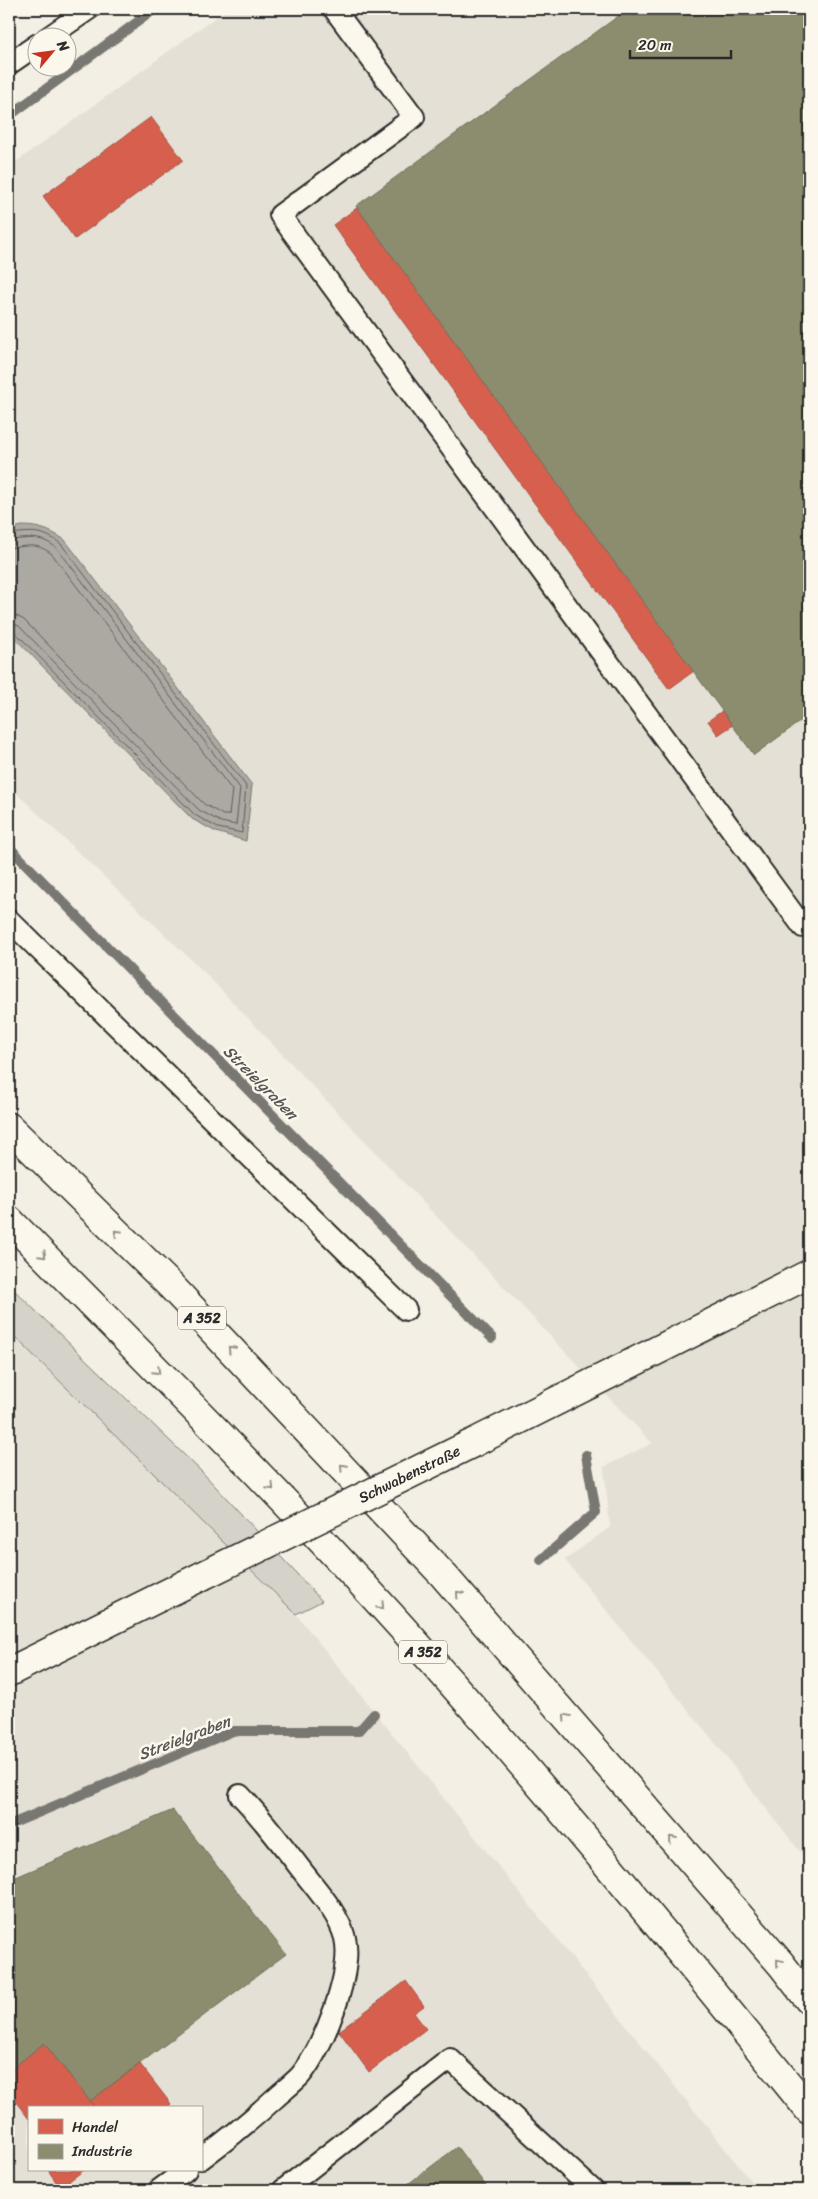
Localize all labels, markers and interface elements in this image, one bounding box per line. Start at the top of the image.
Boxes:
north arrow [28,28,78,78]
scale bar [630,28,732,60]
text: 20 m [638,32,672,58]
text: N [49,35,76,57]
water label: Streielgraben [216,1038,307,1128]
one-way arrow [114,1230,123,1239]
one-way arrow [37,1249,46,1258]
road number: A 352 [178,1306,226,1330]
one-way arrow [228,1346,237,1355]
one-way arrow [151,1365,160,1374]
street label: Schwabenstraße [354,1438,465,1510]
one-way arrow [340,1464,349,1473]
one-way arrow [265,1481,274,1490]
one-way arrow [456,1590,465,1599]
one-way arrow [375,1600,384,1609]
road number: A 352 [399,1640,447,1664]
water label: Streielgraben [134,1706,237,1768]
one-way arrow [563,1713,572,1722]
one-way arrow [669,1836,678,1845]
one-way arrow [775,1959,784,1968]
legend [28,2106,202,2172]
text: Handel [72,2114,119,2140]
text: Industrie [71,2138,132,2164]

